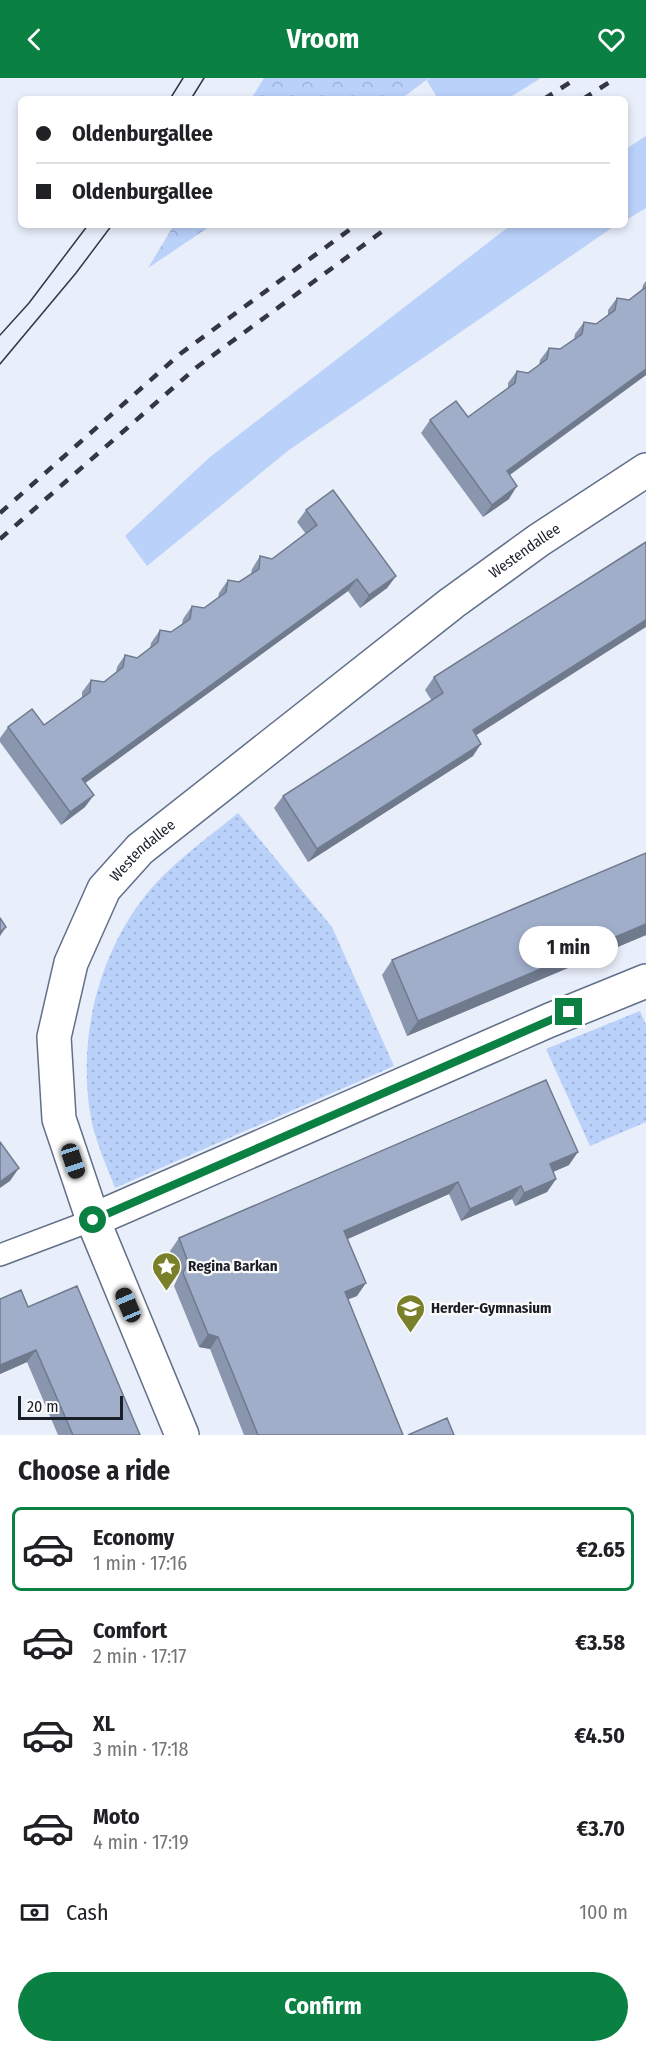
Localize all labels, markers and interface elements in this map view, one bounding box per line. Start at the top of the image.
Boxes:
icon: back [18,23,51,56]
text: Vroom [287,23,359,55]
icon: heart [595,23,628,56]
text: Oldenburgallee [72,120,213,147]
text: Oldenburgallee [72,178,213,205]
street label: Westendallee [486,520,564,582]
street label: Westendallee [106,816,179,885]
callout: 1 min [520,925,618,967]
text: 1 min [547,935,590,959]
route end [555,998,582,1025]
car [59,1141,87,1181]
route start [79,1206,106,1233]
place icon: Regina Barkan [151,1250,183,1292]
place label: Regina Barkan [188,1257,278,1275]
car [113,1285,143,1325]
school or university icon: Herder-Gymnasium [394,1292,426,1334]
place label: Herder-Gymnasium [431,1299,552,1317]
scale bar [18,1393,123,1420]
text: 20 m [27,1397,58,1416]
text: Choose a ride [18,1455,170,1487]
icon: car [21,1522,75,1576]
text: Economy [93,1524,174,1551]
text: €2.65 [576,1536,625,1563]
text: 1 min · 17:16 [93,1551,187,1575]
icon: car [21,1615,75,1669]
text: Comfort [93,1617,167,1644]
text: €3.58 [575,1629,625,1656]
text: 2 min · 17:17 [93,1644,186,1668]
icon: car [21,1708,75,1762]
text: XL [93,1710,115,1737]
text: €4.50 [575,1722,625,1749]
text: 3 min · 17:18 [93,1737,188,1761]
icon: car [21,1801,75,1855]
text: Moto [93,1803,140,1830]
text: €3.70 [577,1815,625,1842]
text: 4 min · 17:19 [93,1830,189,1854]
icon: cash [18,1896,51,1929]
text: Cash [66,1899,109,1926]
text: 100 m [579,1900,628,1924]
button: Confirm [18,1972,628,2041]

